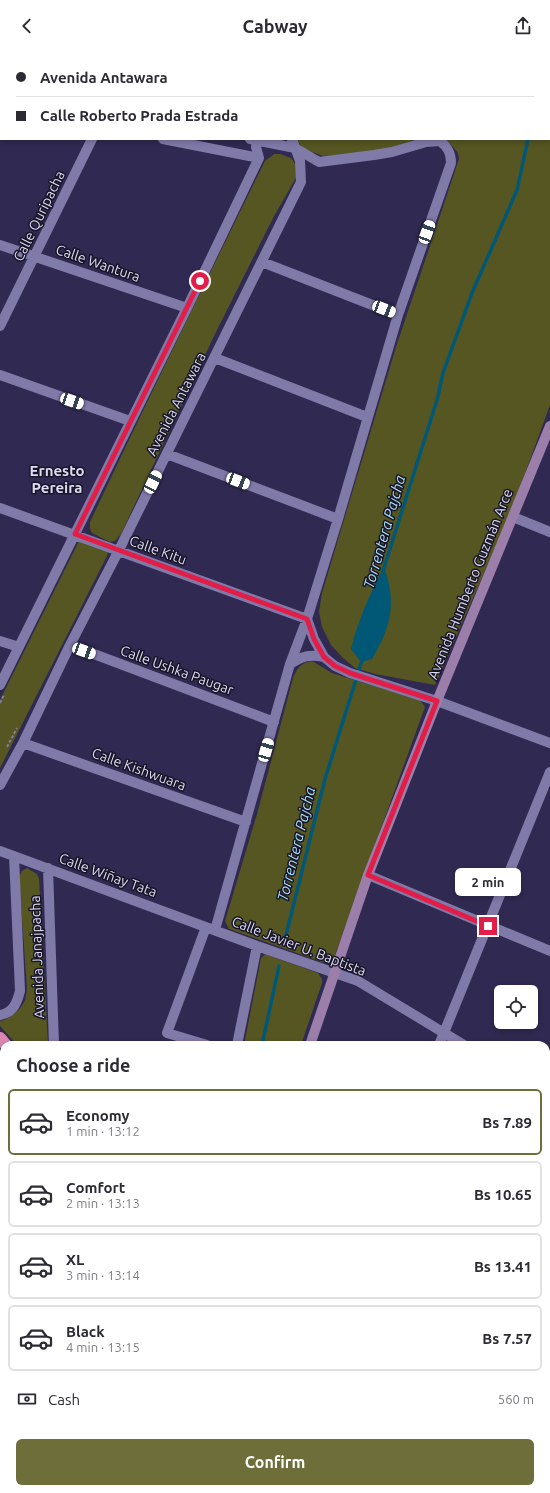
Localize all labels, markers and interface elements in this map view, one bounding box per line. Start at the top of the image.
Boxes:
icon: back [16,15,38,37]
icon: share [512,15,534,37]
text: Cabway [242,16,308,36]
text: Avenida Antawara [40,69,168,86]
text: Calle Roberto Prada Estrada [40,107,239,124]
street label: Calle Quripacha [10,168,68,264]
car [417,219,437,245]
street label: Calle Wantura [54,241,142,285]
route start [191,272,209,290]
car [371,299,397,319]
street label: Avenida Antawara [143,350,209,458]
car [59,391,85,411]
district label: Ernesto Pereira [30,462,84,496]
car [142,469,164,495]
car [225,471,251,491]
water label: Torrentera Pajcha [360,473,408,591]
street label: Avenida Humberto Guzmán Arce [424,486,516,682]
street label: Calle Kitu [127,532,189,568]
car [71,641,97,661]
street label: Calle Ushka Paugar [118,642,236,698]
car [257,737,275,763]
street label: Calle Kishwuara [90,745,188,793]
water label: Torrentera Pajcha [274,785,318,903]
street label: Calle Wiñay Tata [57,850,159,900]
callout: 2 min [455,868,521,896]
text: 2 min [472,875,504,889]
street label: Avenida Janajpacha [27,895,47,1019]
street label: Calle Javier U. Baptista [230,913,368,979]
route end [479,917,497,935]
map controls [494,985,538,1029]
button: locate [494,985,538,1029]
text: Choose a ride [16,1055,130,1075]
icon: car [18,1104,54,1140]
text: Economy [66,1107,130,1124]
text: Bs 7.89 [482,1114,532,1131]
text: 1 min · 13:12 [66,1124,140,1138]
icon: car [18,1176,54,1212]
text: Comfort [66,1179,125,1196]
text: Bs 10.65 [474,1186,532,1203]
text: 2 min · 13:13 [66,1196,140,1210]
icon: car [18,1248,54,1284]
text: XL [66,1251,84,1268]
text: Bs 13.41 [474,1258,532,1275]
text: 3 min · 13:14 [66,1268,140,1282]
icon: car [18,1320,54,1356]
text: Black [66,1323,105,1340]
text: Bs 7.57 [482,1330,532,1347]
text: 4 min · 13:15 [66,1340,140,1354]
icon: cash [16,1388,38,1410]
text: Cash [48,1391,80,1408]
text: 560 m [498,1392,534,1406]
button: Confirm [16,1439,534,1485]

